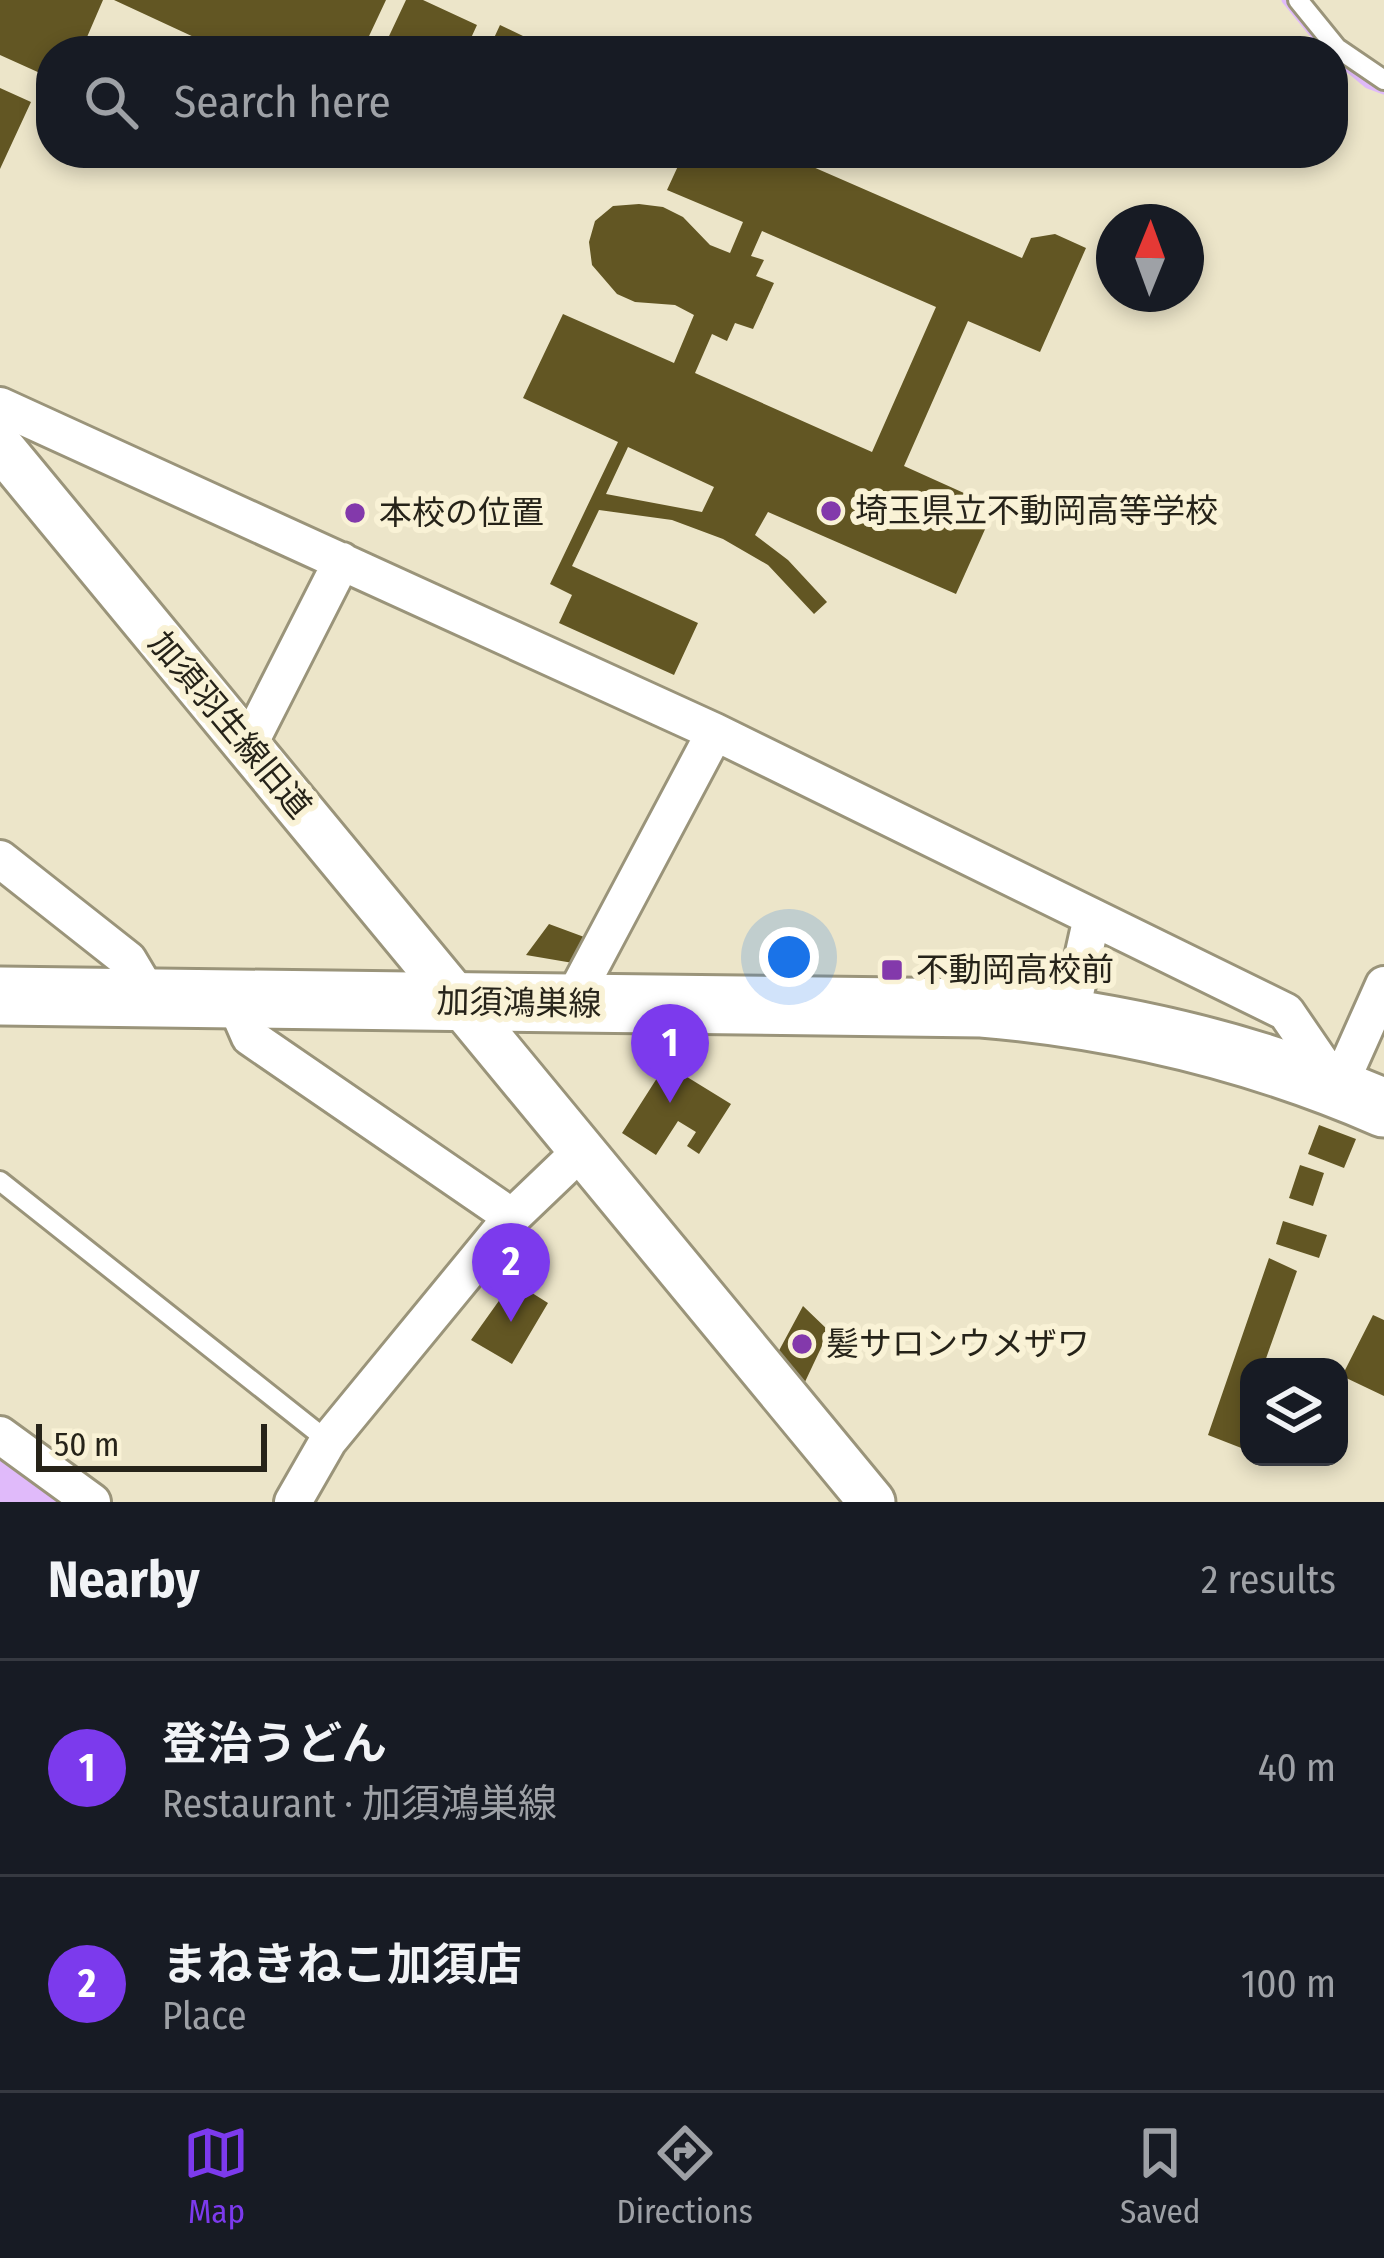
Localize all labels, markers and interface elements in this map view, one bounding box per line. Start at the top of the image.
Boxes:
search box [36,36,1348,168]
icon: search [78,69,144,135]
text: Search here [174,75,391,129]
north arrow [1096,204,1204,312]
place label: 埼玉県立不動岡高等学校 [855,491,1218,531]
place label: 本校の位置 [379,493,544,533]
marker: 埼玉県立不動岡高等学校 [818,498,844,524]
marker: 本校の位置 [342,500,368,526]
street label: 加須羽生線旧道 [140,624,320,826]
your location [759,927,819,987]
place label: 不動岡高校前 [916,950,1114,990]
marker: 不動岡高校前 [879,957,905,983]
street label: 加須鴻巣線 [436,982,602,1024]
pin: 1 [631,1004,709,1103]
pin: 2 [472,1223,550,1322]
place label: 髪サロンウメザワ [826,1324,1090,1364]
marker: 髪サロンウメザワ [789,1331,815,1357]
map controls [1240,1358,1348,1466]
button: layers [1240,1358,1348,1466]
scale bar [36,1418,267,1471]
text: 50 m [54,1425,119,1465]
text: Nearby [48,1549,200,1611]
text: 2 results [1201,1557,1336,1603]
text: 登治うどん [162,1717,387,1771]
text: 1 [79,1745,95,1791]
text: 40 m [1258,1745,1336,1791]
text: Restaurant · 加須鴻巣線 [162,1781,557,1827]
text: まねきねこ加須店 [162,1938,522,1992]
text: 2 [78,1961,96,2007]
text: 100 m [1241,1961,1336,2007]
text: Place [162,1993,246,2039]
tab: Map [183,2120,249,2232]
tab: Directions [616,2120,753,2232]
tab: Saved [1120,2120,1200,2232]

